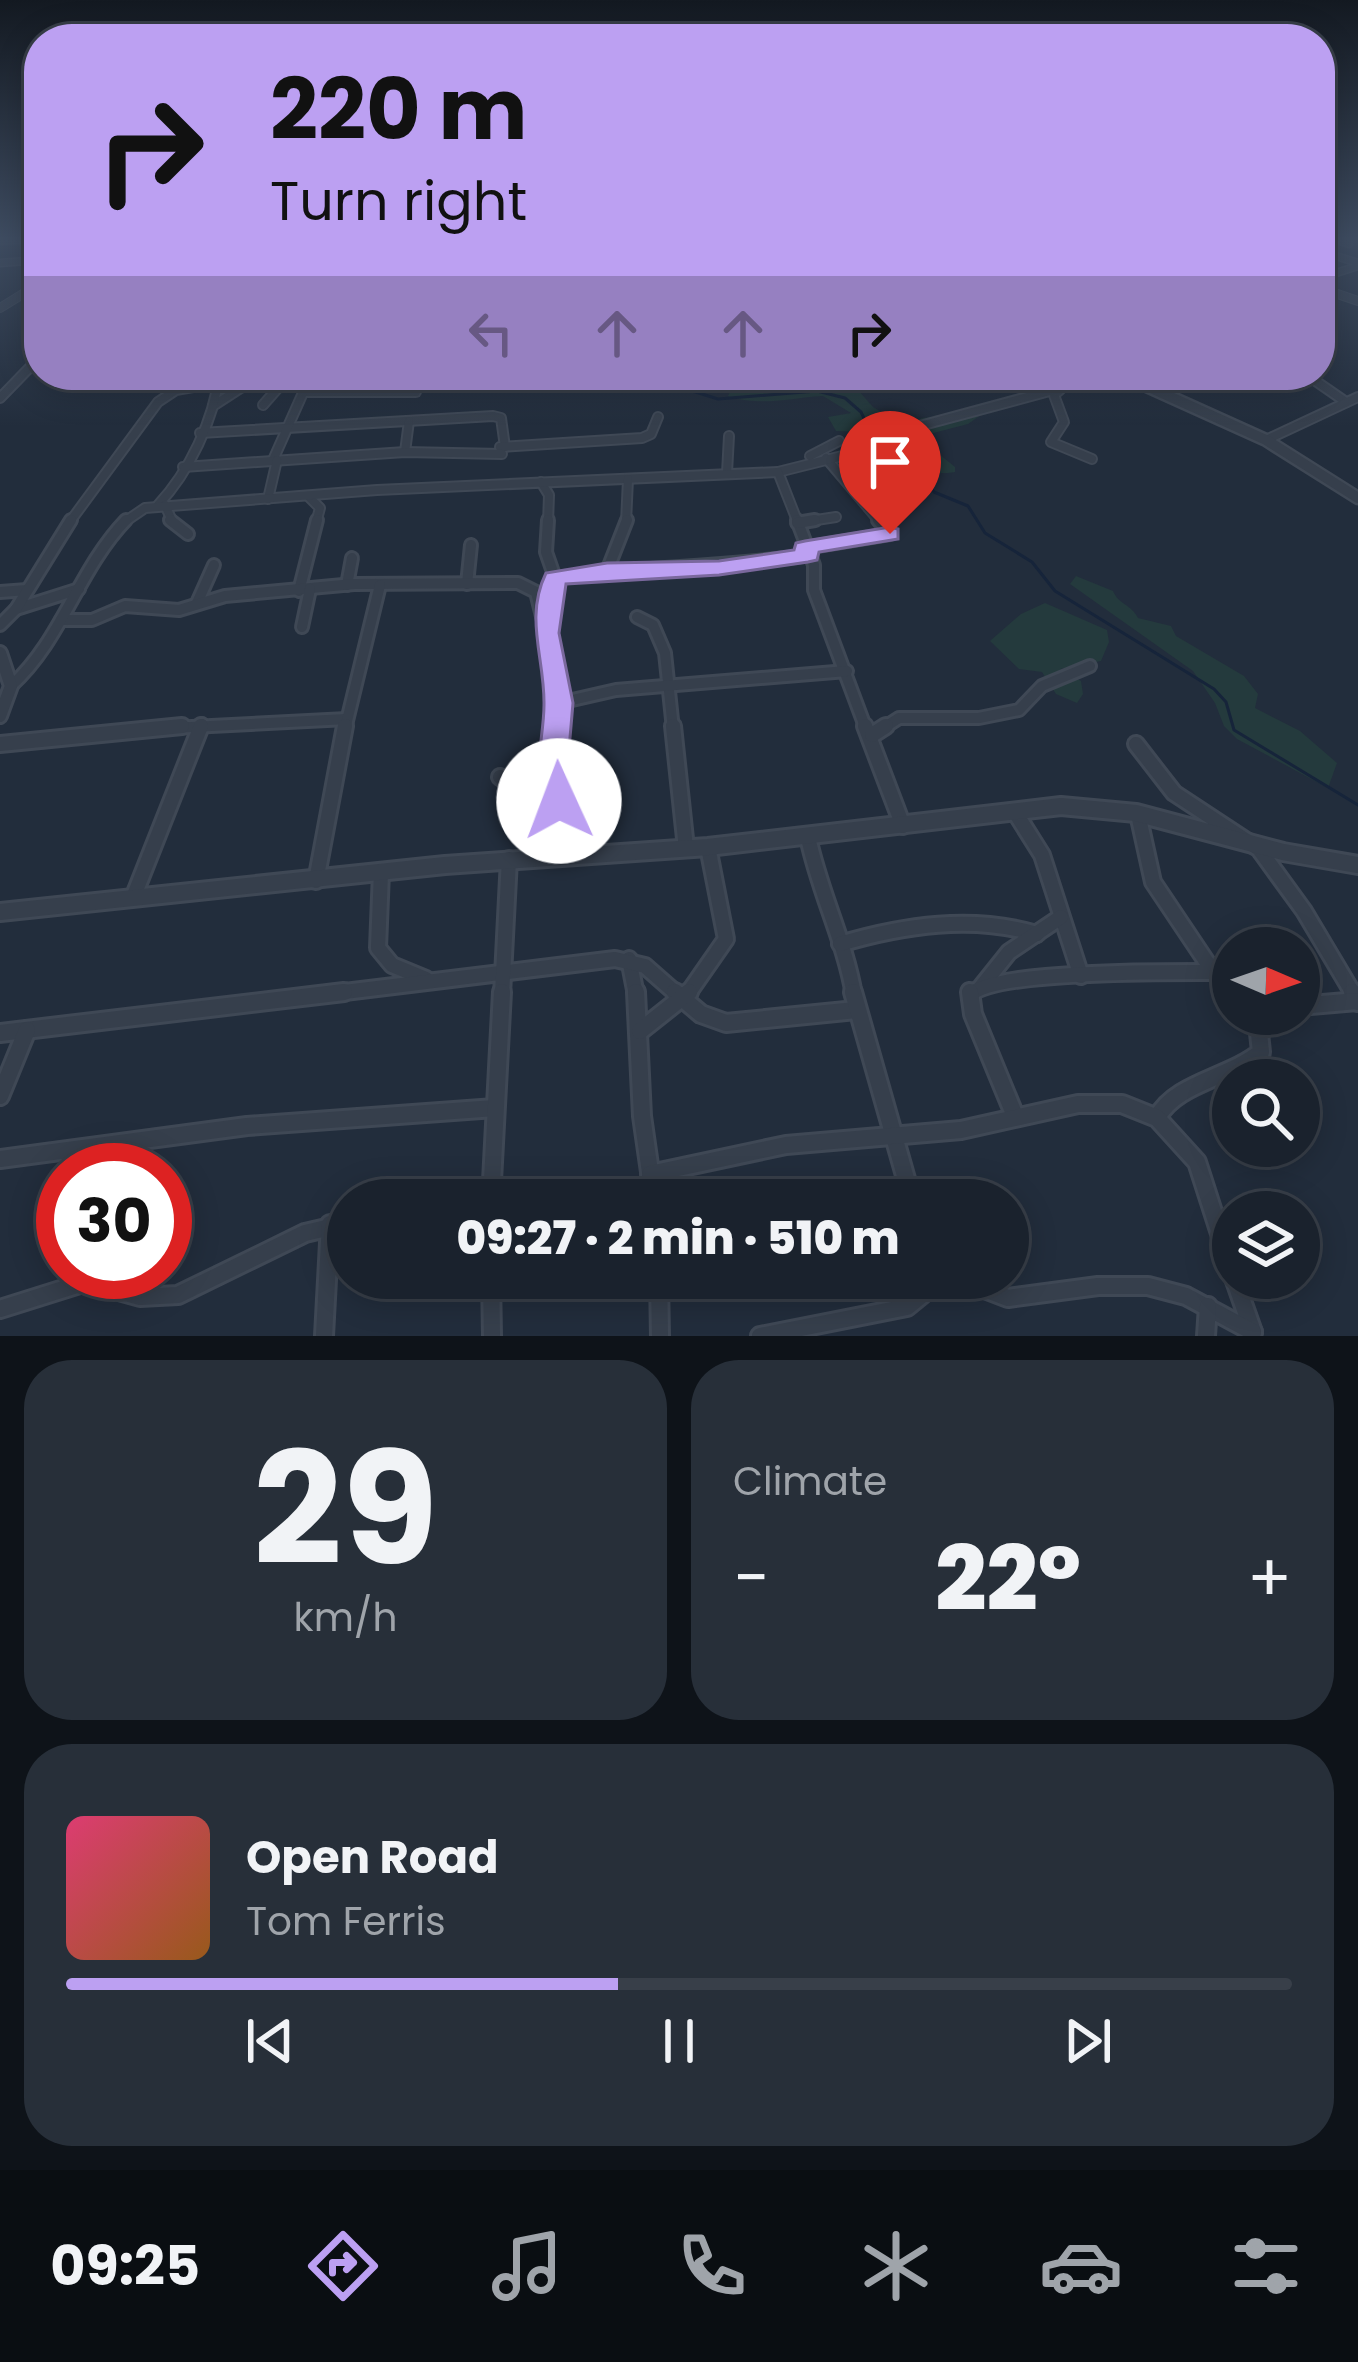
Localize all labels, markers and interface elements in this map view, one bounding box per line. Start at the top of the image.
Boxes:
text: 220 m [270,51,527,168]
icon: right [72,72,228,228]
text: Turn right [270,163,527,239]
icon: left [458,300,524,366]
icon: ahead [584,300,650,366]
icon: ahead [710,300,776,366]
icon: right [836,300,902,366]
pin [839,411,941,534]
icon: arrive [857,429,923,495]
position arrow [496,738,622,864]
north arrow [1212,927,1320,1035]
map controls [1212,927,1320,1299]
button: search [1212,1059,1320,1167]
speed limit sign: 30 [36,1143,192,1299]
button: layers [1212,1191,1320,1299]
text: 09:27 · 2 min · 510 m [456,1207,900,1270]
text: 29 [253,1400,438,1619]
text: Climate [733,1454,887,1509]
text: 22° [935,1515,1081,1642]
text: − [733,1532,769,1624]
text: + [1247,1532,1292,1624]
text: km/h [294,1590,397,1645]
text: Open Road [246,1826,499,1889]
text: Tom Ferris [246,1894,446,1949]
icon: previous [237,2008,303,2074]
icon: pause [646,2008,712,2074]
icon: next [1055,2008,1121,2074]
icon: directions [301,2224,385,2308]
icon: music [485,2224,569,2308]
icon: phone [670,2224,754,2308]
icon: climate [854,2224,938,2308]
icon: car [1039,2224,1123,2308]
icon: filters [1224,2224,1308,2308]
text: 09:25 [50,2228,200,2304]

